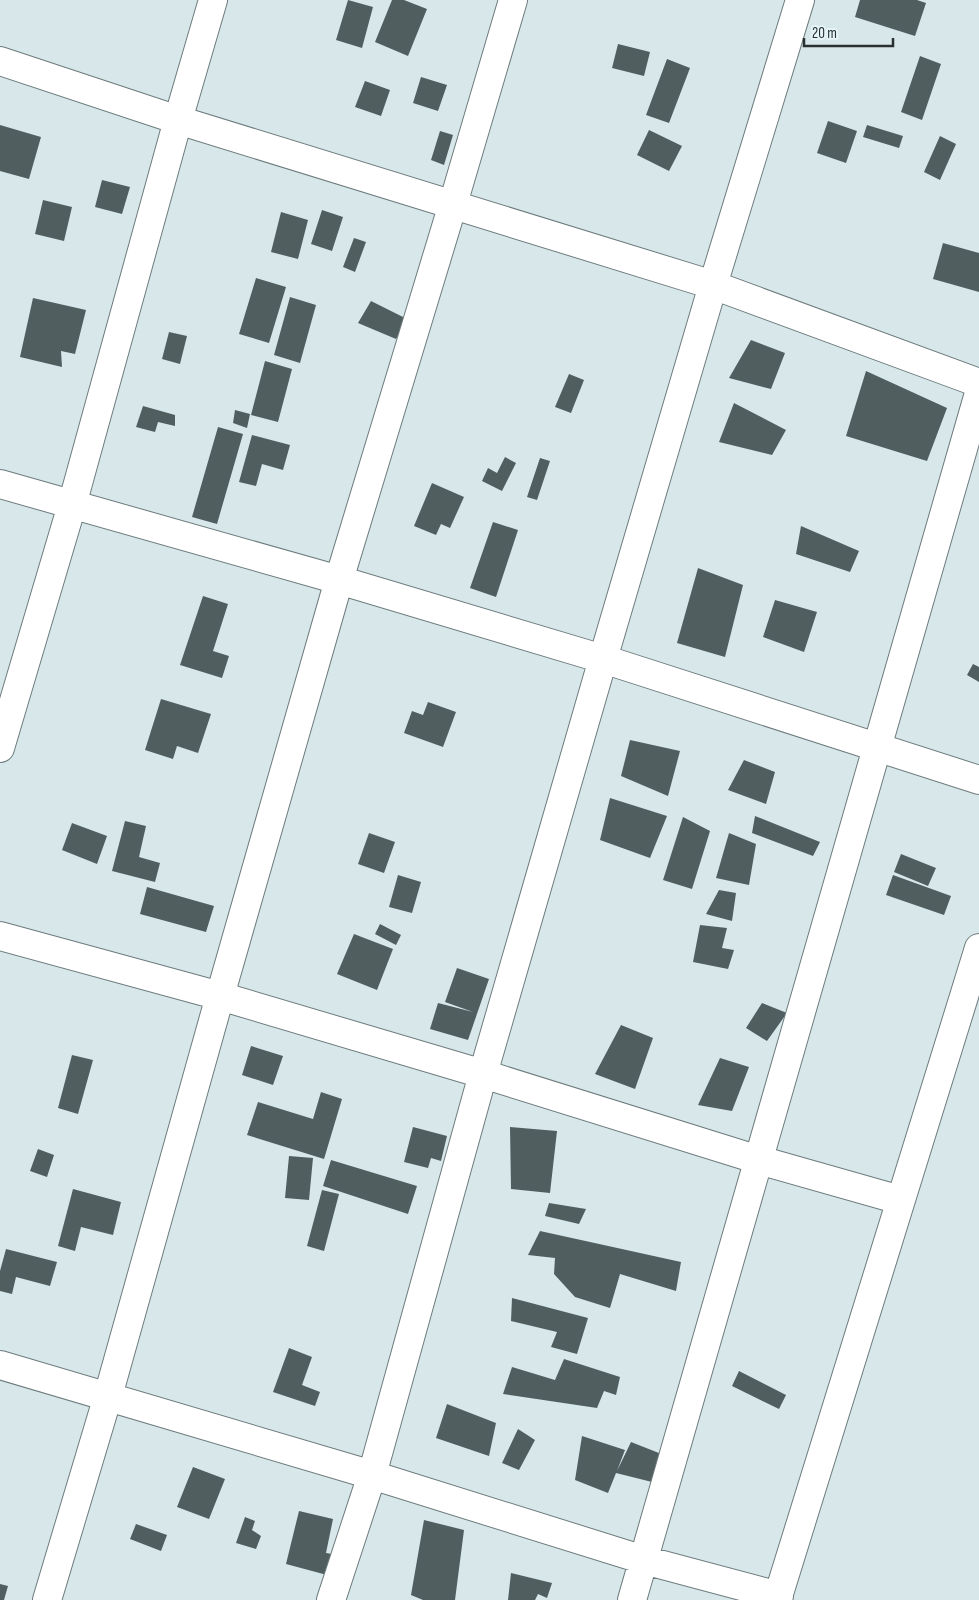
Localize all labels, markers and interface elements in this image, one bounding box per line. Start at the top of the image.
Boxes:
scale bar [804,15,893,47]
text: 20 m [812,24,837,43]

